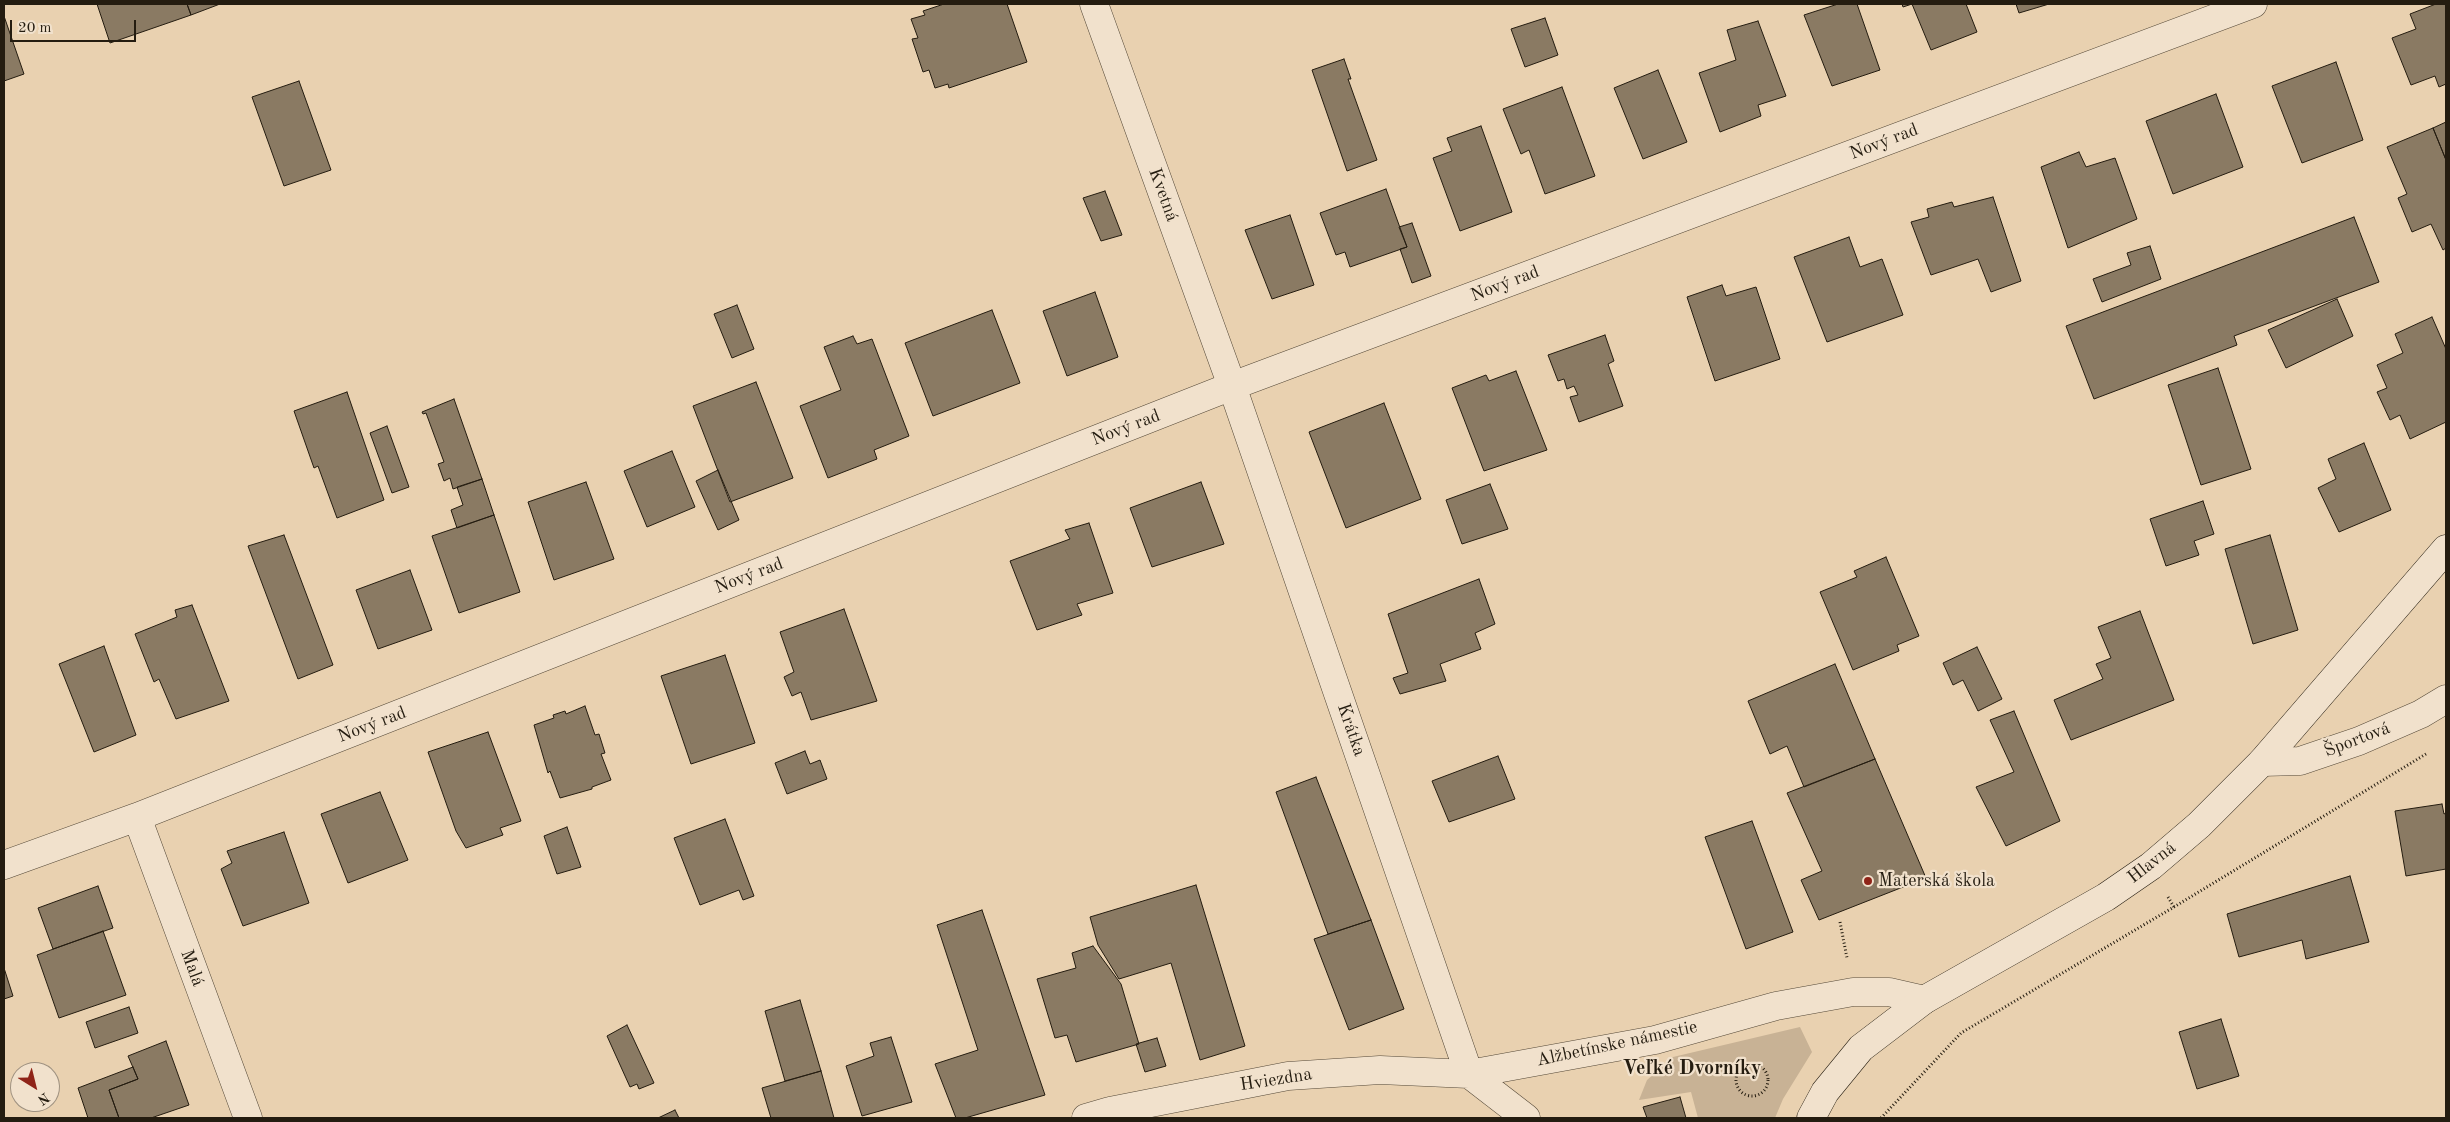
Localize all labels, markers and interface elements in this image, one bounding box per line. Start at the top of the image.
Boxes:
scale bar [12,10,139,42]
text: 20 m [18,21,52,36]
street label: Nový rad [1847,119,1921,165]
street label: Kvetná [1143,165,1183,225]
street label: Nový rad [1468,261,1542,307]
street label: Nový rad [1089,405,1163,451]
street label: Nový rad [712,553,786,599]
street label: Krátka [1332,701,1370,759]
street label: Nový rad [335,702,409,748]
street label: Športová [2321,718,2393,762]
street label: Hlavná [2123,837,2181,889]
place label: Materská škola [1878,870,1995,892]
marker: Materská škola [1862,875,1874,887]
street label: Malá [175,947,209,989]
street label: Alžbetínske námestie [1535,1016,1699,1072]
district label: Veľké Dvorníky [1622,1057,1762,1081]
north arrow [10,1062,60,1112]
street label: Hviezdna [1238,1064,1314,1096]
text: N [35,1090,52,1107]

